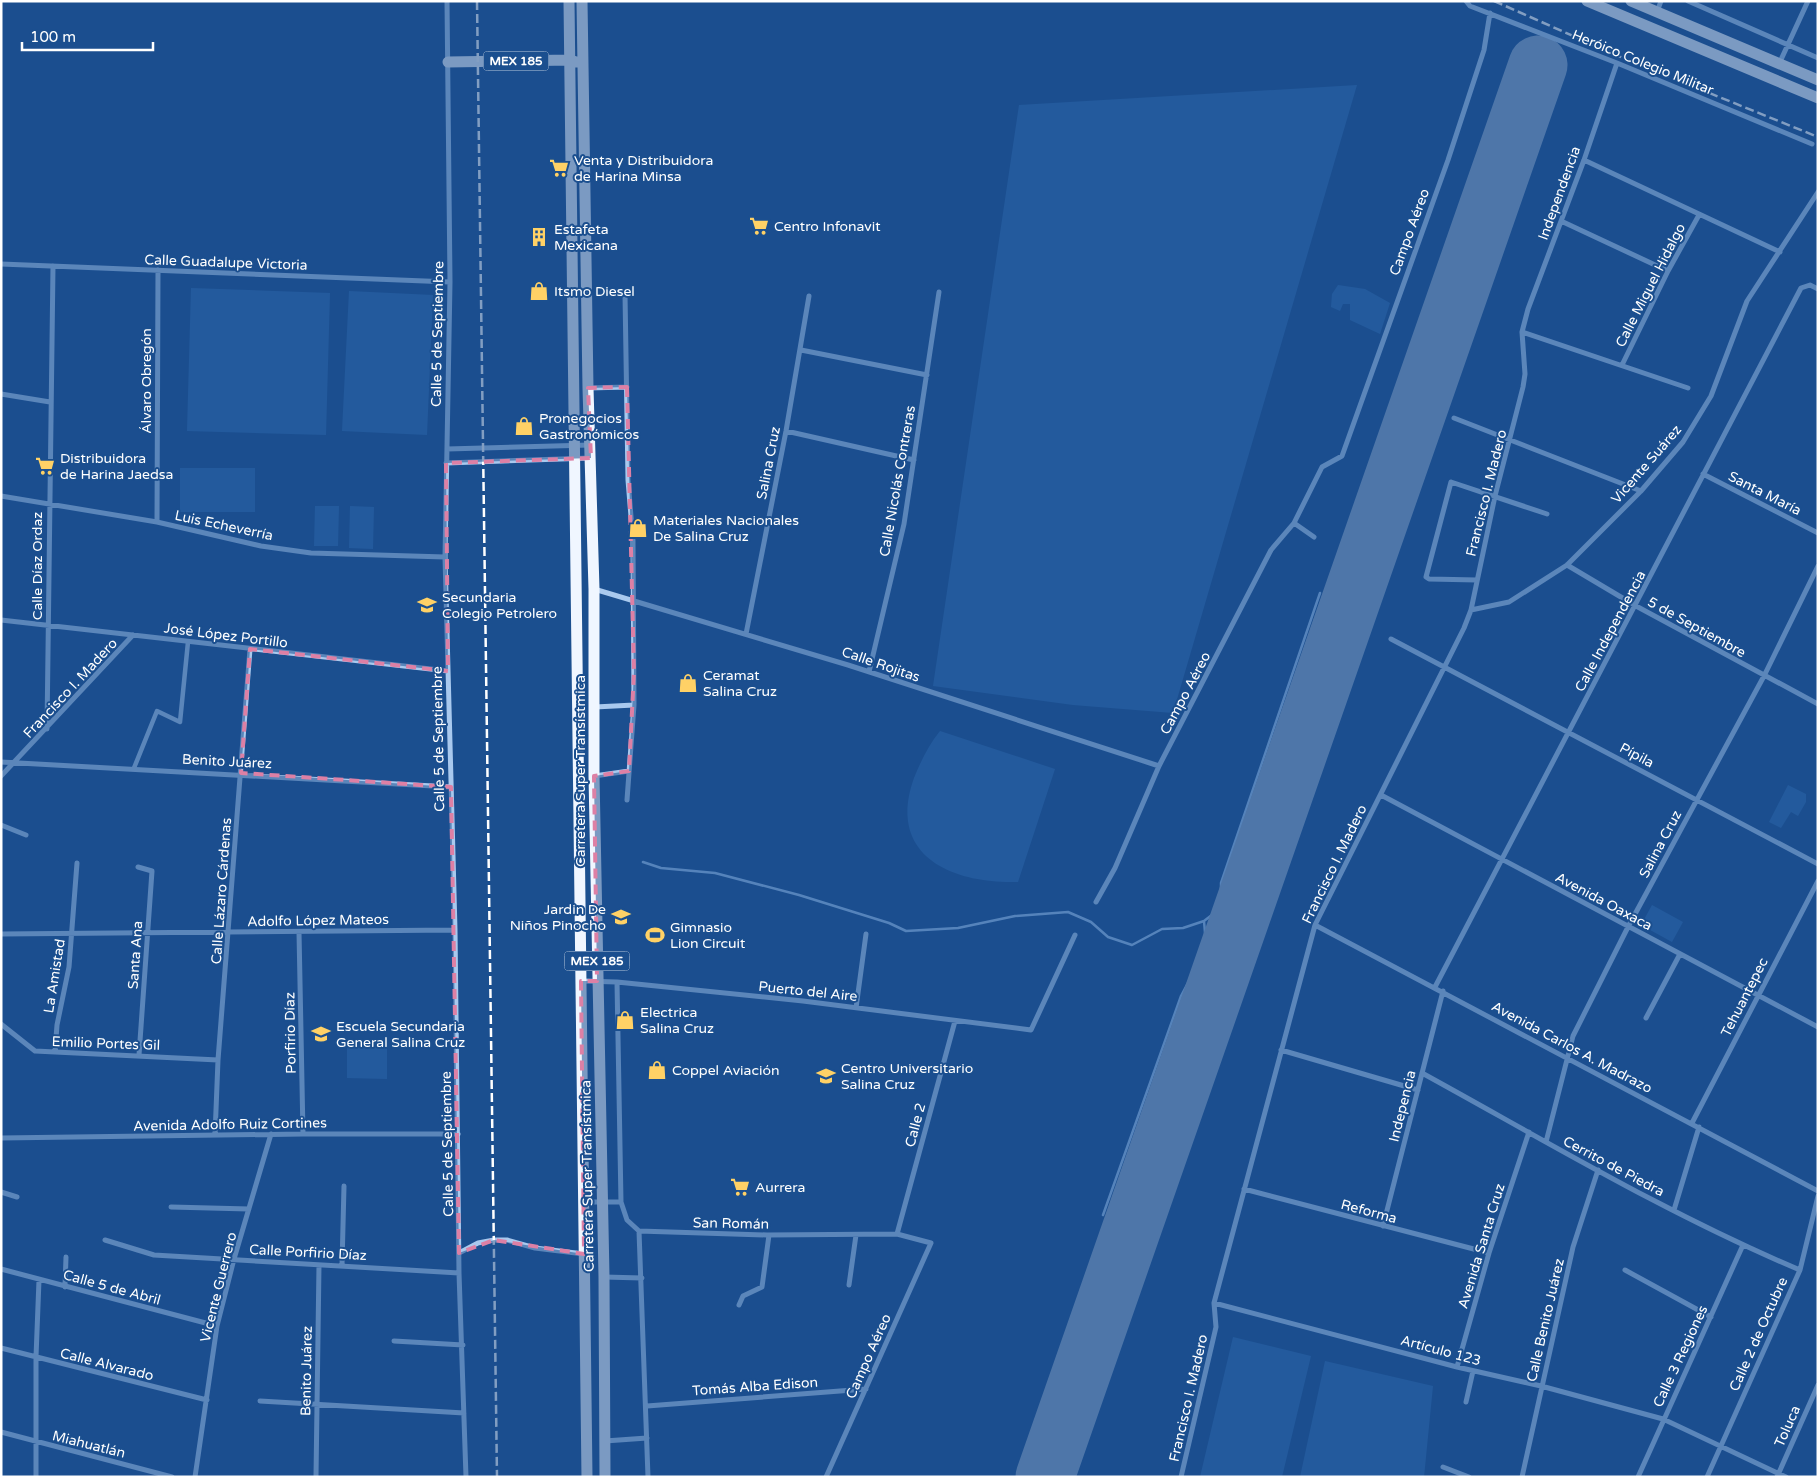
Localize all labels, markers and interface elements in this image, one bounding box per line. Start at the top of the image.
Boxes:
scale bar [22,20,154,52]
street label: Heróico Colegio Militar [1569,26,1717,99]
text: 100 m [30,28,76,46]
road number: MEX 185 [484,51,548,70]
street label: Independencia [1535,144,1584,242]
place label: Venta y Distribuidora de Harina Minsa [574,152,713,185]
supermarket icon: Venta y Distribuidora de Harina Minsa [548,157,570,179]
street label: Campo Aéreo [1386,186,1433,278]
supermarket icon: Centro Infonavit [748,215,770,237]
place label: Centro Infonavit [774,218,881,235]
street label: Calle Miguel Hidalgo [1612,220,1689,350]
place label: Estafeta Mexicana [554,221,618,254]
building icon: Estafeta Mexicana [528,226,550,248]
street label: Calle Guadalupe Victoria [144,251,308,274]
street label: Calle 5 de Septiembre [428,261,447,407]
shop icon: Itsmo Diesel [528,280,550,302]
place label: Itsmo Diesel [554,283,635,300]
street label: Álvaro Obregón [138,328,155,434]
street label: Calle Nicolás Contreras [876,404,919,558]
place label: Pronegocios Gastronómicos [539,410,639,443]
shop icon: Pronegocios Gastronómicos [513,415,535,437]
street label: Vicente Suárez [1608,422,1685,507]
street label: Salina Cruz [753,425,784,501]
street label: Francisco I. Madero [1462,428,1510,558]
place label: Distribuidora de Harina Jaedsa [60,450,173,483]
supermarket icon: Distribuidora de Harina Jaedsa [34,455,56,477]
street label: Santa María [1725,468,1804,519]
street label: Luis Echeverría [173,507,275,544]
street label: Calle Díaz Ordaz [29,512,46,620]
place label: Materiales Nacionales De Salina Cruz [653,512,799,545]
shop icon: Materiales Nacionales De Salina Cruz [627,517,649,539]
street label: Calle Independencia [1571,568,1650,695]
place label: Secundaria Colegio Petrolero [442,589,557,622]
street label: 5 de Septiembre [1645,593,1749,661]
school or university icon: Secundaria Colegio Petrolero [416,594,438,616]
street label: José López Portillo [163,619,289,652]
street label: Francisco I. Madero [20,635,121,742]
street label: Calle Rojitas [839,643,922,686]
street label: Campo Aéreo [1157,649,1214,738]
street label: Calle 5 de Septiembre [429,666,448,812]
place label: Ceramat Salina Cruz [703,667,777,700]
shop icon: Ceramat Salina Cruz [677,672,699,694]
street label: Carretera Super Transístmica [572,675,589,867]
street label: Pípila [1617,739,1657,772]
street label: Benito Juárez [182,751,272,772]
street label: Francisco I. Madero [1298,802,1371,926]
street label: Salina Cruz [1636,808,1685,881]
street label: Calle Lázaro Cárdenas [208,817,235,965]
street label: Avenida Oaxaca [1552,869,1655,934]
place label: Jardin De Niños Pinocho [510,901,606,934]
school or university icon: Jardin De Niños Pinocho [610,906,632,928]
street label: Adolfo López Mateos [247,911,389,930]
place label: Gimnasio Lion Circuit [670,919,746,952]
street label: Santa Ana [125,920,146,990]
sports icon: Gimnasio Lion Circuit [644,924,666,946]
street label: La Amistad [40,938,69,1014]
road number: MEX 185 [564,951,630,970]
street label: Tehuantepec [1717,955,1772,1039]
street label: Puerto del Aire [758,978,858,1005]
street label: Porfirio Díaz [281,992,300,1074]
street label: Avenida Carlos A. Madrazo [1489,998,1655,1097]
place label: Electrica Salina Cruz [640,1004,714,1037]
shop icon: Electrica Salina Cruz [614,1009,636,1031]
place label: Escuela Secundaria General Salina Cruz [336,1018,465,1051]
school or university icon: Escuela Secundaria General Salina Cruz [310,1023,332,1045]
street label: Emilio Portes Gil [51,1033,160,1054]
shop icon: Coppel Aviación [646,1059,668,1081]
place label: Centro Universitario Salina Cruz [841,1060,973,1093]
place label: Coppel Aviación [672,1062,779,1079]
school or university icon: Centro Universitario Salina Cruz [815,1065,837,1087]
street label: Indepencia [1385,1069,1420,1144]
street label: Calle 5 de Septiembre [438,1071,457,1217]
street label: Carretera Super Transístmica [577,1080,598,1272]
street label: Calle 2 [901,1101,930,1149]
street label: Avenida Adolfo Ruiz Cortines [133,1114,327,1135]
street label: Cerrito de Piedra [1560,1133,1667,1200]
supermarket icon: Aurrera [729,1176,751,1198]
place label: Aurrera [755,1179,805,1196]
street label: Avenida Santa Cruz [1454,1182,1509,1311]
street label: Reforma [1339,1196,1399,1227]
street label: San Román [693,1214,769,1233]
street label: Vicente Guerrero [197,1230,240,1344]
street label: Calle Porfirio Díaz [249,1241,367,1264]
street label: Calle Benito Juárez [1523,1257,1568,1383]
street label: Calle 5 de Abril [61,1266,163,1309]
street label: Calle 2 de Octubre [1726,1274,1791,1394]
street label: Calle 3 Regiones [1649,1302,1712,1410]
street label: Campo Aéreo [842,1311,895,1401]
street label: Benito Juárez [297,1326,316,1416]
street label: Artículo 123 [1399,1332,1483,1369]
street label: Francisco I. Madero [1166,1333,1211,1463]
street label: Calle Alvarado [58,1345,155,1384]
street label: Tomás Alba Edison [691,1374,819,1399]
street label: Toluca [1771,1403,1804,1450]
street label: Miahuatlán [51,1427,127,1462]

